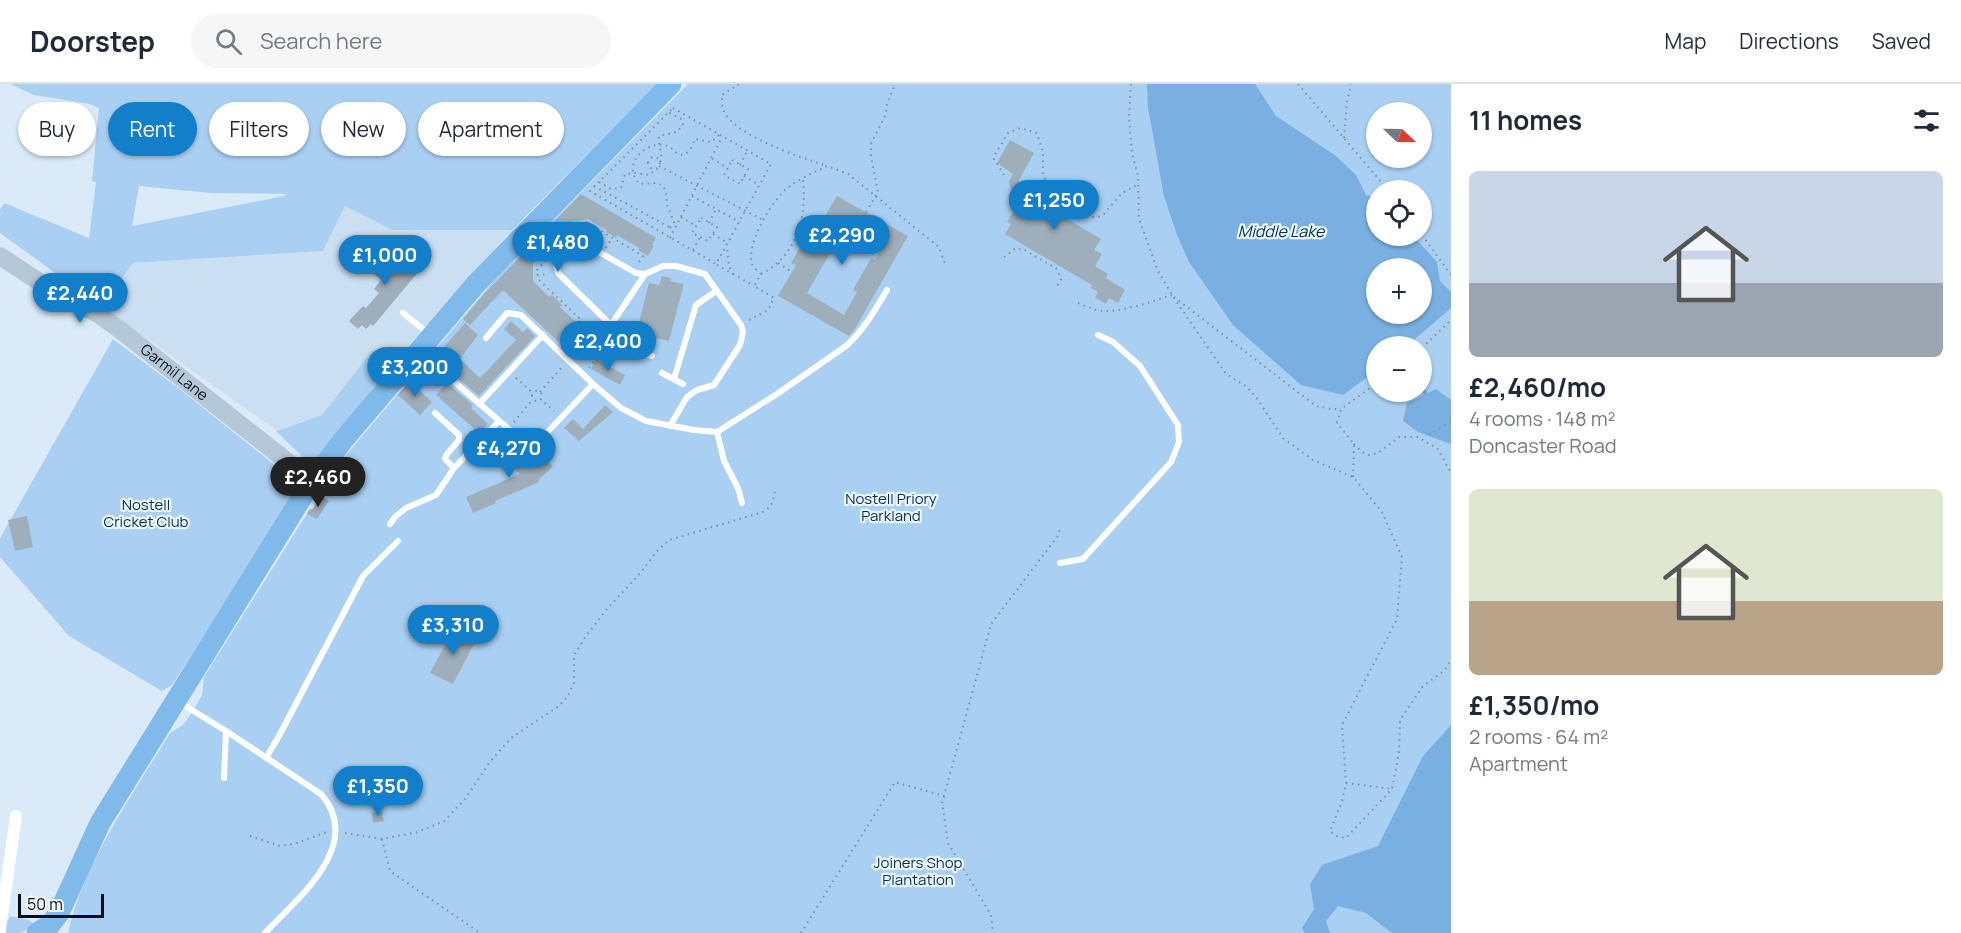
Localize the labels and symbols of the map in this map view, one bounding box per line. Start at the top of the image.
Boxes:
north arrow [1366,102,1432,168]
pin: £1,250 [1005,180,1103,231]
pin: £2,290 [793,215,891,266]
water label: Middle Lake [1238,220,1326,242]
pin: £1,480 [509,222,607,273]
pin: £1,000 [336,235,434,286]
pin: £2,440 [31,273,129,324]
pin: £2,400 [559,321,657,372]
street label: Garmil Lane [136,339,213,405]
pin: £3,200 [366,347,464,398]
pin: £4,270 [460,428,558,479]
pin: £2,460 [269,457,367,508]
park label: Nostell Priory Parkland [845,488,937,526]
park label: Nostell Cricket Club [103,494,189,532]
pin: £3,310 [404,605,502,656]
pin: £1,350 [329,766,427,817]
park label: Joiners Shop Plantation [874,852,963,890]
scale bar [18,891,104,918]

